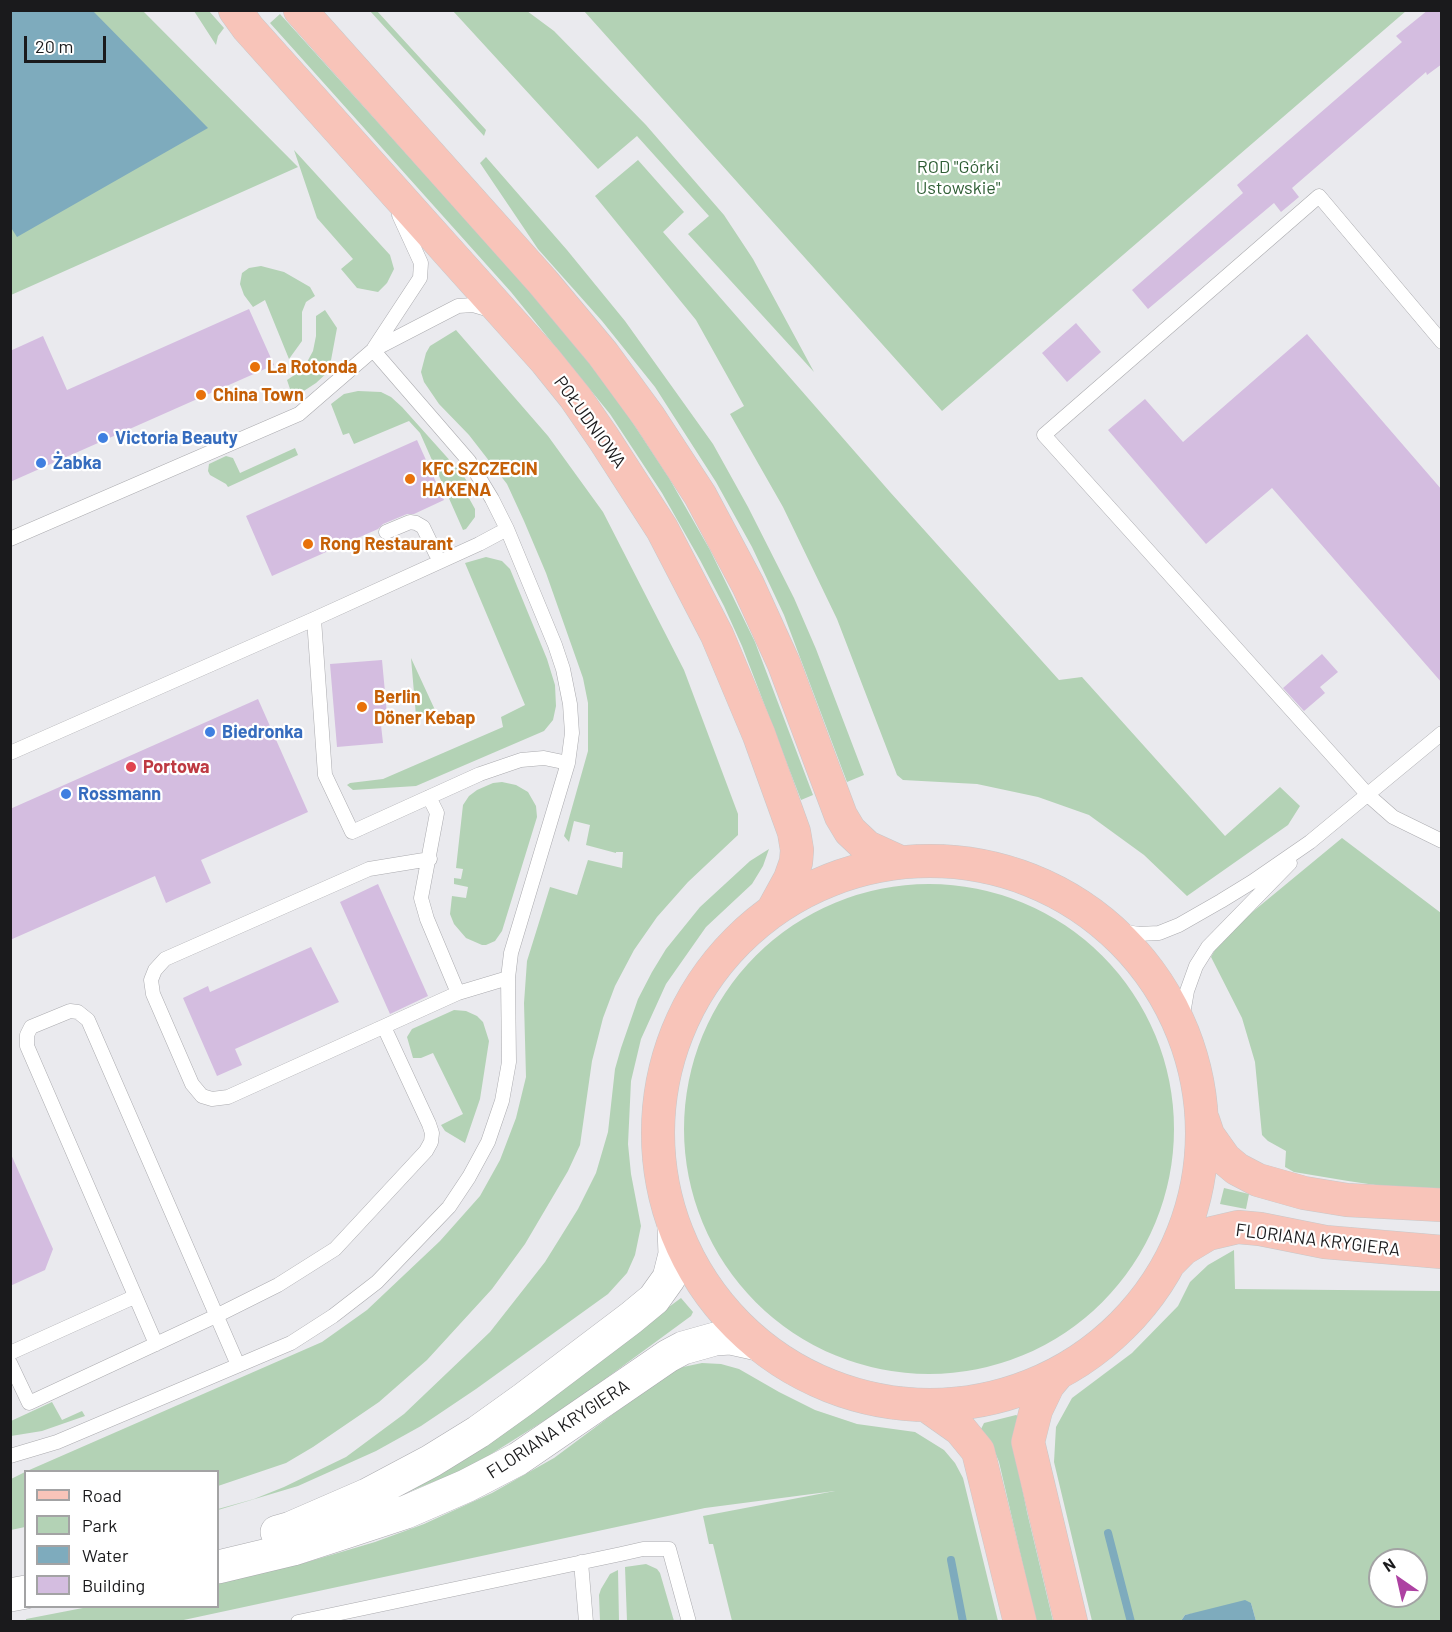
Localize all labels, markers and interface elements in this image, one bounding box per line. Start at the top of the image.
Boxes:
scale bar [27,24,110,62]
text: 20 m [35,35,73,57]
park label: ROD "Górki Ustowskie" [916,156,1000,198]
place label: La Rotonda [267,356,357,378]
marker: La Rotonda [248,360,262,374]
street label: POŁUDNIOWA [549,372,631,472]
place label: China Town [213,384,304,406]
marker: China Town [194,388,208,402]
place label: Victoria Beauty [115,427,238,449]
marker: Victoria Beauty [96,431,110,445]
place label: Żabka [53,452,101,474]
marker: Żabka [34,456,48,470]
place label: KFC SZCZECIN HAKENA [422,458,538,500]
marker: KFC SZCZECIN HAKENA [403,472,417,486]
place label: Rong Restaurant [320,533,453,555]
marker: Rong Restaurant [301,537,315,551]
place label: Berlin Döner Kebap [374,686,475,728]
marker: Berlin Döner Kebap [355,700,369,714]
place label: Biedronka [222,721,303,743]
marker: Biedronka [203,725,217,739]
place label: Portowa [143,756,210,778]
marker: Portowa [124,760,138,774]
place label: Rossmann [78,783,161,805]
marker: Rossmann [59,787,73,801]
street label: FLORIANA KRYGIERA [1234,1219,1402,1261]
street label: FLORIANA KRYGIERA [483,1375,633,1483]
legend [24,1470,219,1608]
text: Road [82,1484,122,1506]
text: Park [82,1514,117,1536]
text: Water [82,1544,129,1566]
north arrow [1368,1548,1428,1608]
text: N [1379,1553,1398,1575]
text: Building [82,1574,145,1596]

